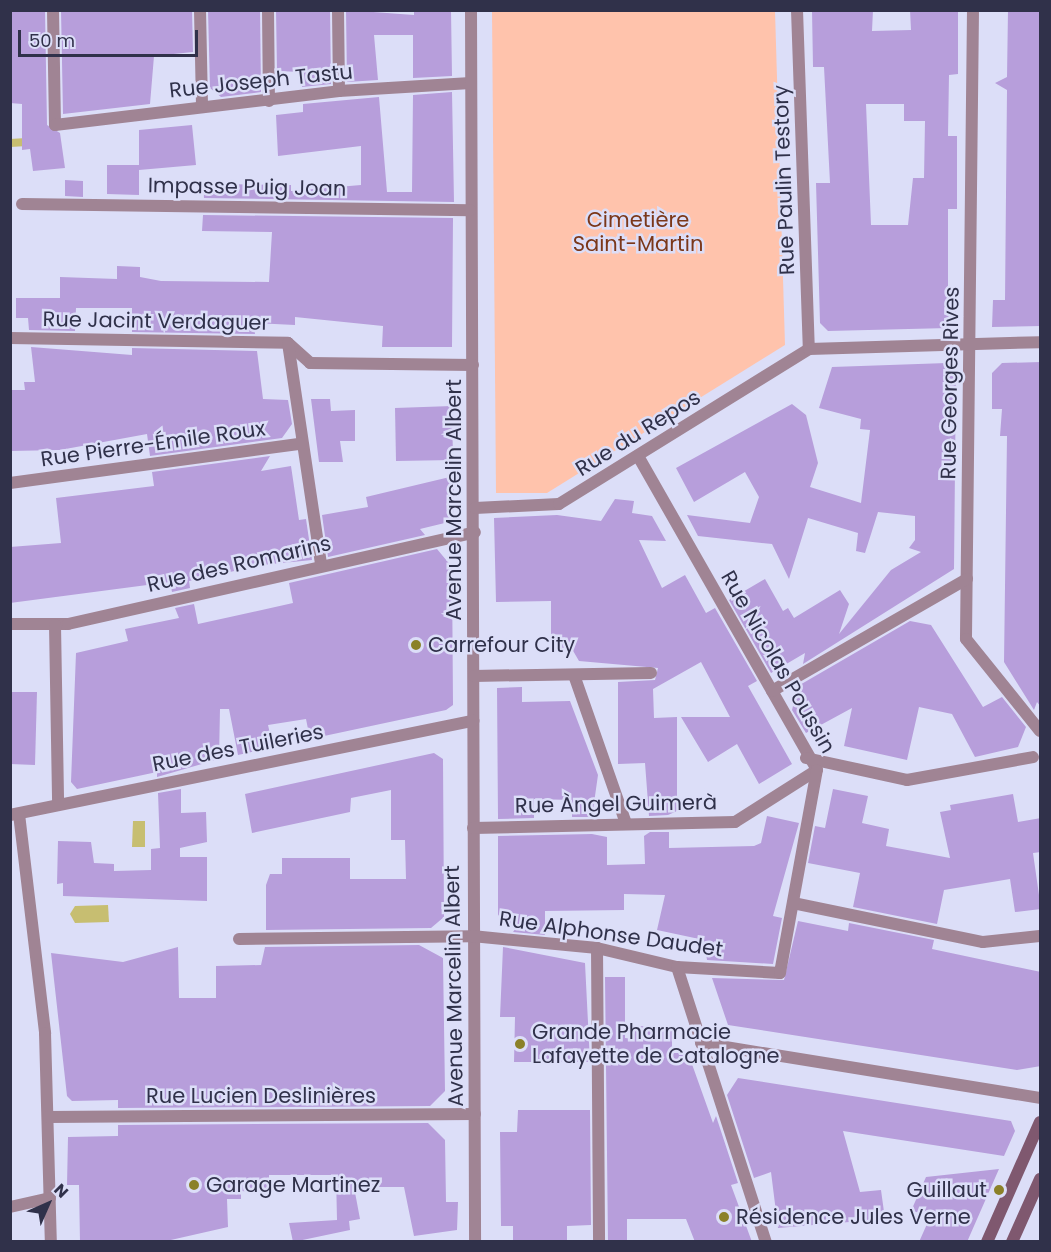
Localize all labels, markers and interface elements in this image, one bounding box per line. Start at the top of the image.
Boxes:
scale bar [21,18,201,56]
text: 50 m [29,28,75,53]
street label: Rue Joseph Tastu [168,59,354,103]
street label: Rue Paulin Testory [768,85,800,275]
street label: Impasse Puig Joan [148,173,346,201]
park label: Cimetière Saint-Martin [573,207,703,257]
street label: Rue Georges Rives [936,286,964,480]
street label: Rue Jacint Verdaguer [42,306,270,336]
street label: Avenue Marcelin Albert [441,379,467,621]
street label: Rue du Repos [571,385,705,481]
street label: Rue Pierre-Émile Roux [39,416,267,472]
street label: Rue des Romarins [145,531,333,597]
street label: Rue Nicolas Poussin [715,566,841,758]
place label: Carrefour City [428,632,575,658]
marker: Carrefour City [409,638,423,652]
street label: Rue des Tuileries [150,719,326,777]
street label: Rue Àngel Guimerà [515,790,717,818]
street label: Avenue Marcelin Albert [439,865,469,1107]
street label: Rue Alphonse Daudet [498,906,724,962]
place label: Grande Pharmacie Lafayette de Catalogne [532,1019,779,1069]
marker: Grande Pharmacie Lafayette de Catalogne [513,1037,527,1051]
street label: Rue Lucien Deslinières [146,1083,376,1109]
place label: Garage Martinez [206,1172,380,1198]
north arrow [18,1174,78,1234]
place label: Guillaut [906,1177,987,1203]
marker: Garage Martinez [187,1178,201,1192]
text: N [49,1179,73,1203]
marker: Guillaut [992,1183,1006,1197]
place label: Résidence Jules Verne [736,1204,971,1230]
marker: Résidence Jules Verne [717,1210,731,1224]

